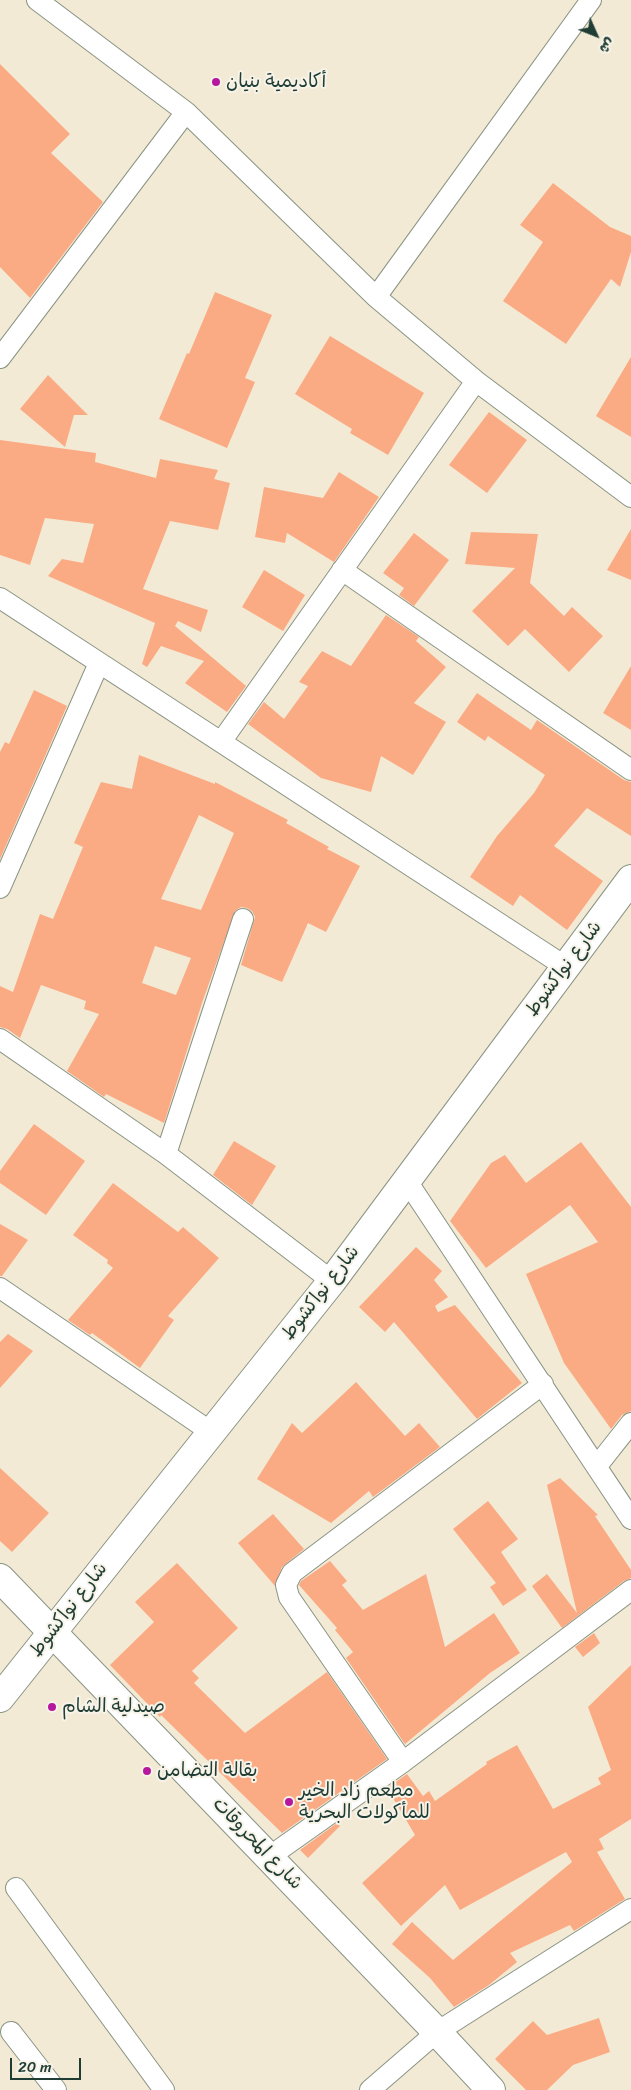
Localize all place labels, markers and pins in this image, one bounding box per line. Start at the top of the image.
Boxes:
place label: أكاديمية بنيان [226,71,326,93]
marker: أكاديمية بنيان [210,76,222,88]
place label: صيدلية الشام [62,1696,165,1718]
marker: صيدلية الشام [46,1701,58,1713]
place label: بقالة التضامن [157,1760,258,1782]
marker: بقالة التضامن [141,1765,153,1777]
place label: مطعم زاد الخير للمأكولات البحرية [299,1780,430,1824]
marker: مطعم زاد الخير للمأكولات البحرية [283,1796,295,1808]

